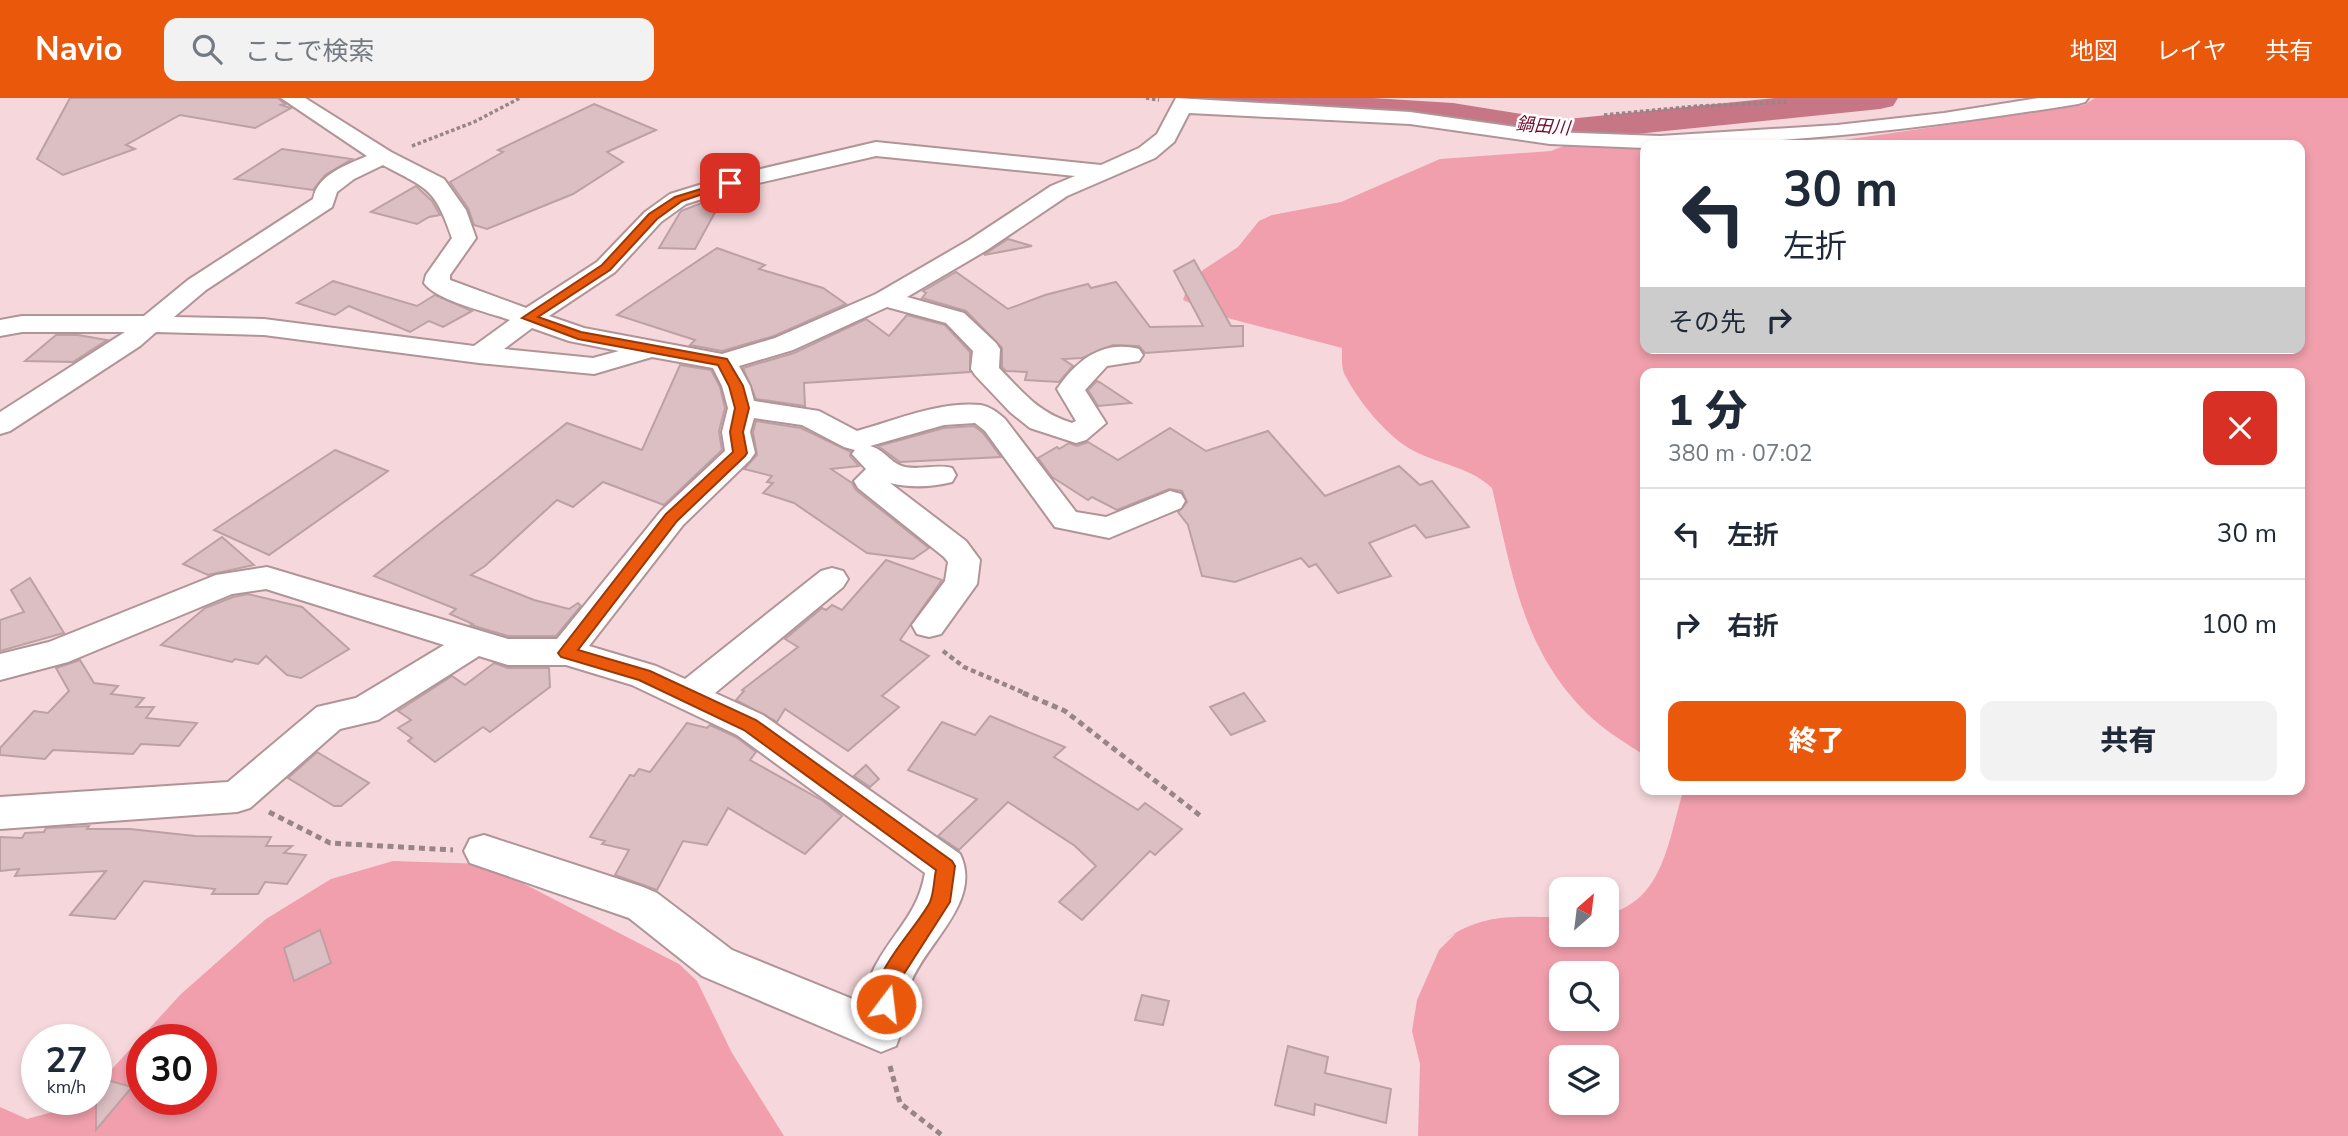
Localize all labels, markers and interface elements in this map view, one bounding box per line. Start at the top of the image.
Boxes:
search box [164,18,654,81]
text: Navio [35,27,122,72]
icon: search [188,30,226,68]
text: ここで検索 [244,34,374,69]
text: 地図 [2070,35,2118,67]
text: レイヤ [2156,35,2227,67]
text: 共有 [2265,35,2313,67]
water label: 鍋田川 [1515,112,1573,140]
pin [700,153,760,213]
text: 30 m [1783,156,1898,223]
icon: arrive [711,164,749,202]
icon: left [1668,168,1759,259]
text: 左折 [1783,225,1847,268]
icon: right [1760,301,1798,339]
text: その先 [1668,305,1746,340]
text: 1 分 [1668,383,1747,440]
button: close [2203,391,2277,465]
text: 380 m · 07:02 [1668,438,1813,469]
icon: left [1668,515,1706,553]
text: 30 m [2217,516,2277,551]
text: 左折 [1727,518,1779,553]
icon: right [1668,606,1706,644]
text: 100 m [2201,607,2277,642]
text: 右折 [1727,609,1779,644]
button: 終了 [1668,701,1966,781]
button: 共有 [1980,701,2277,781]
north arrow [1549,877,1619,947]
map controls [1549,877,1619,1115]
button: search [1549,961,1619,1031]
position arrow [849,967,923,1041]
speed limit sign: 30 [126,1024,217,1115]
text: 27 [45,1037,88,1084]
button: layers [1549,1045,1619,1115]
text: km/h [47,1075,86,1099]

